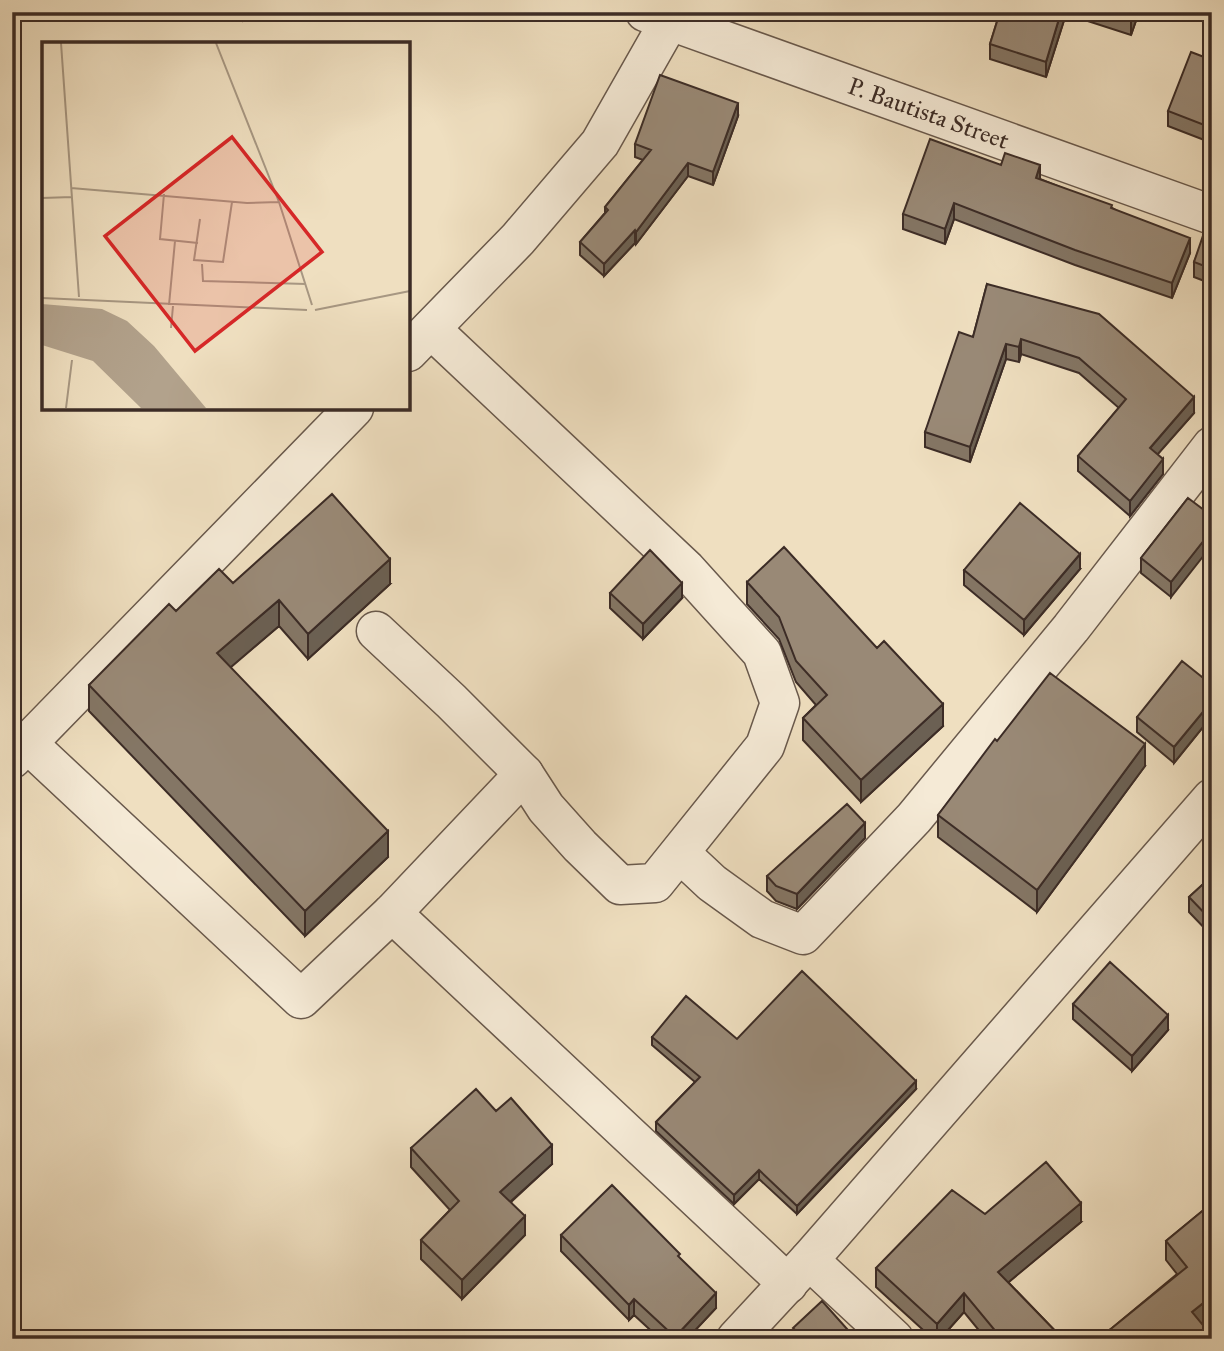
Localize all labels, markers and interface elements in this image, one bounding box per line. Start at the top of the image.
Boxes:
inset map [42,42,410,410]
street label: P. Bautista Street [844,71,1013,156]

